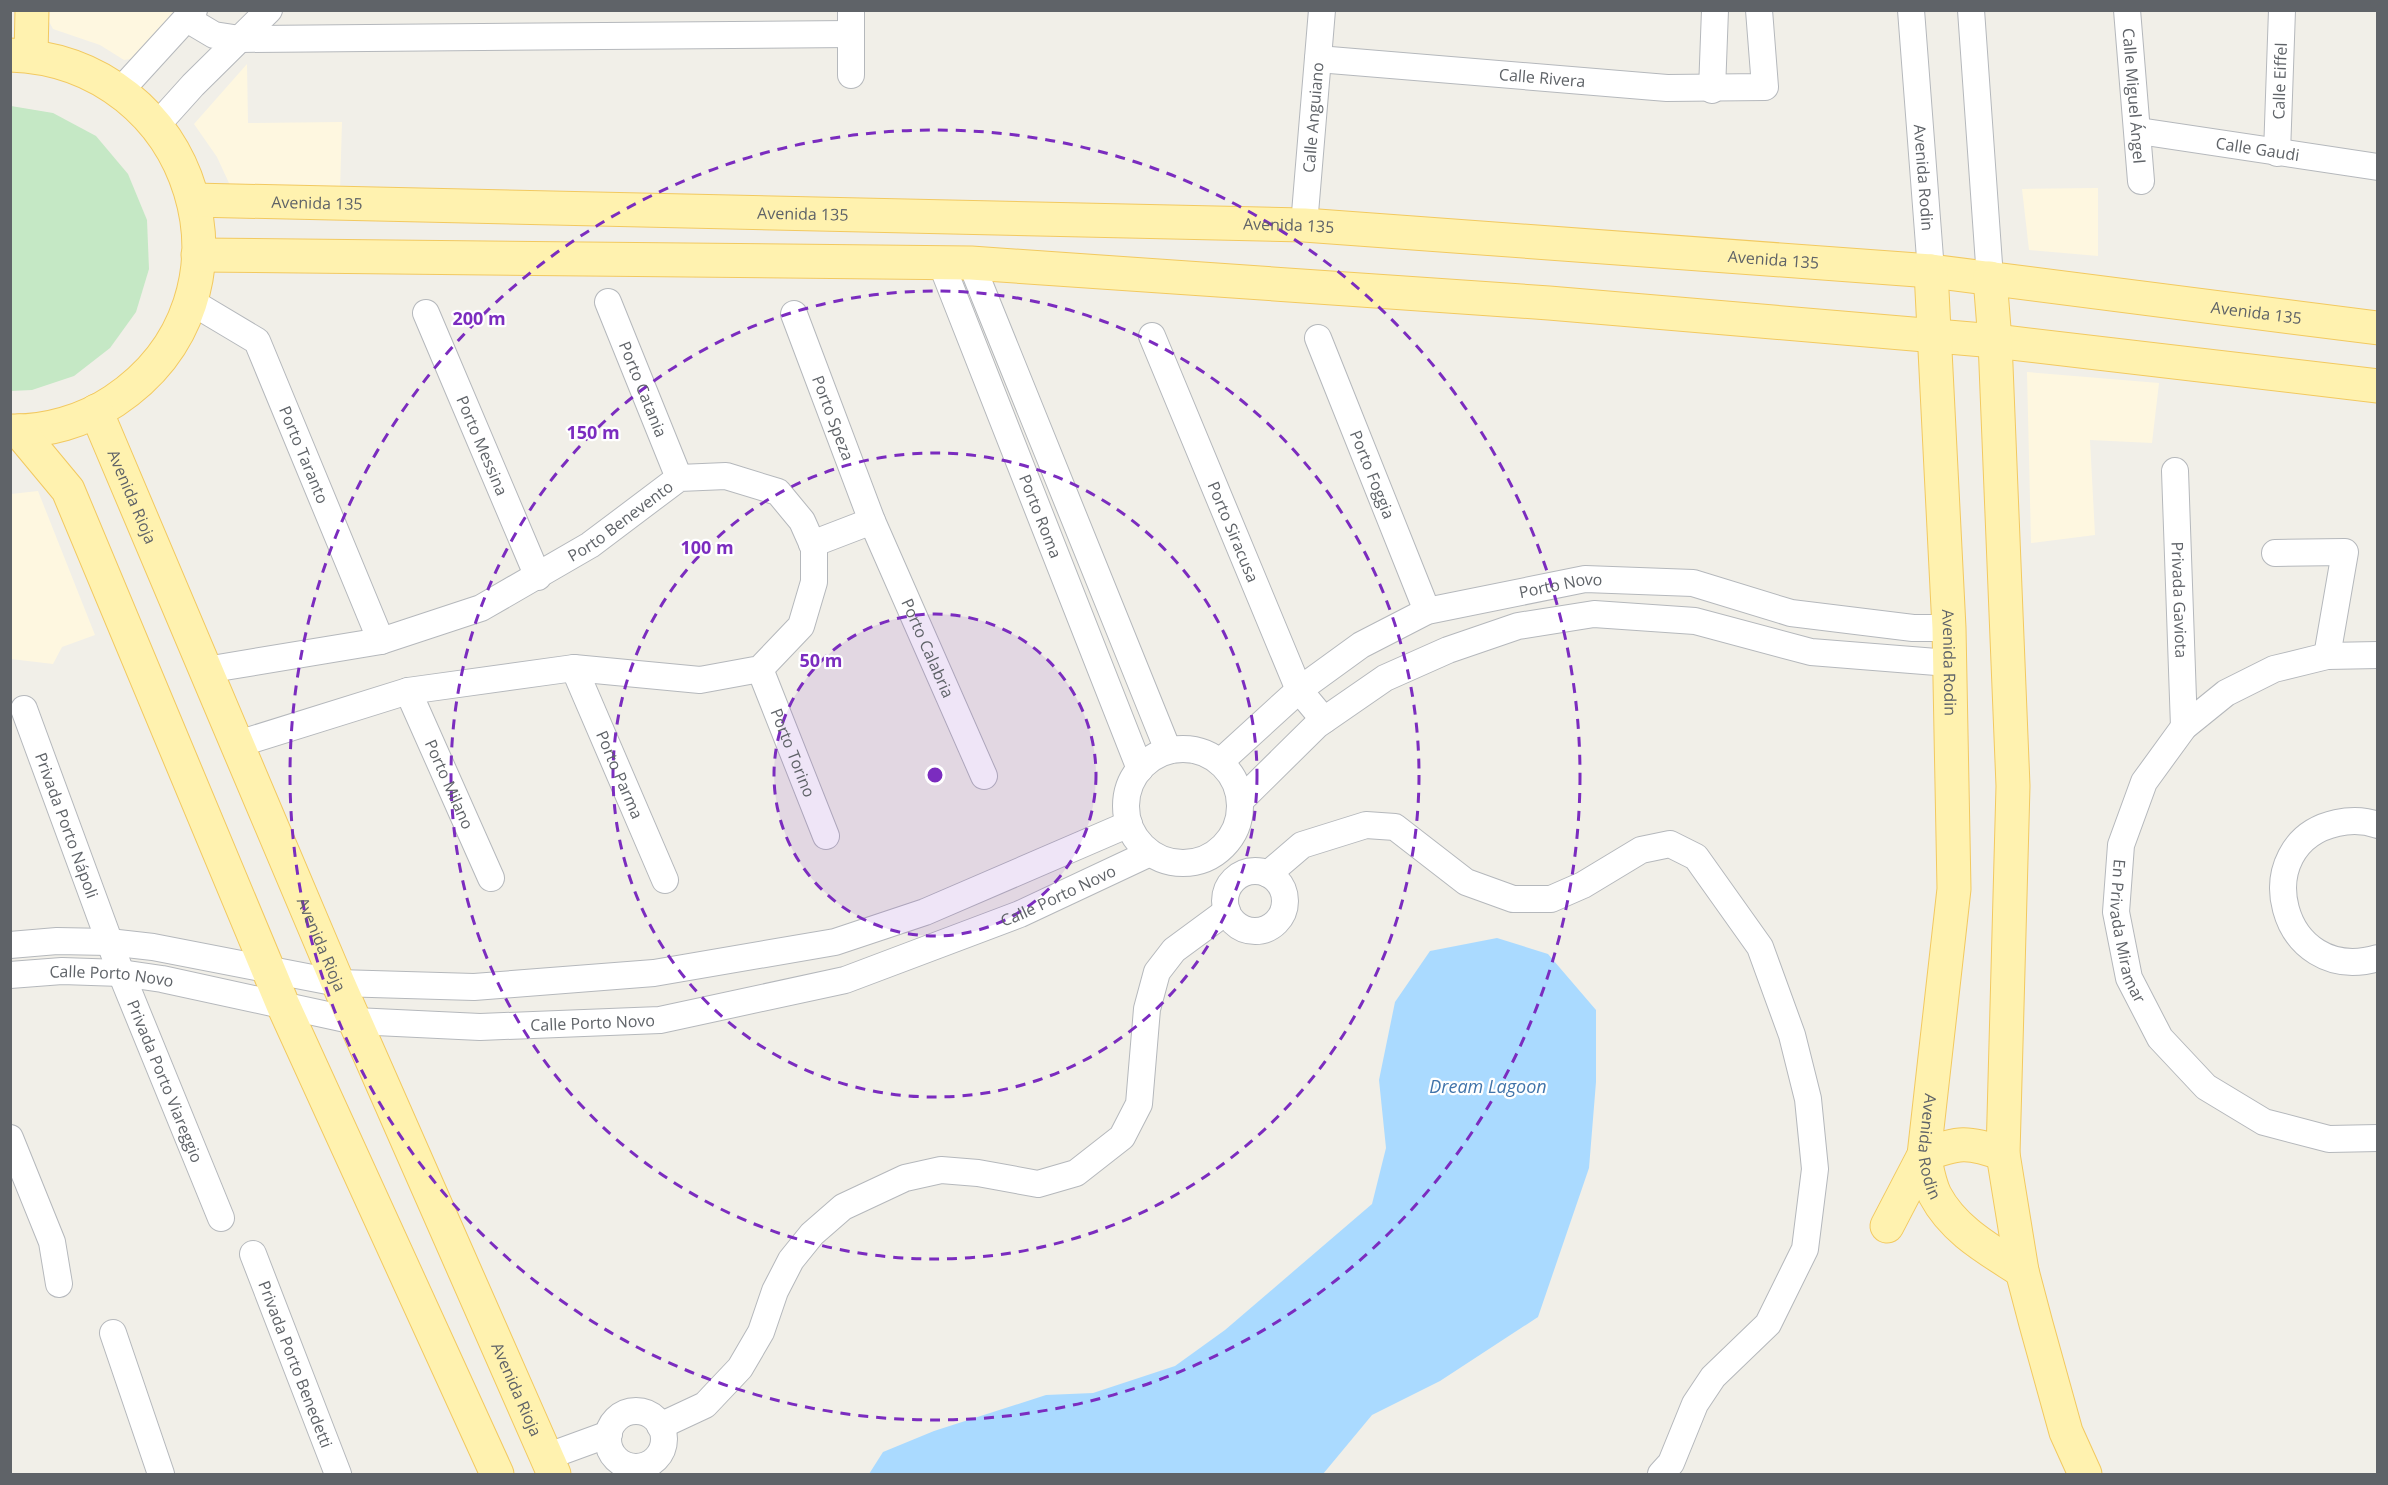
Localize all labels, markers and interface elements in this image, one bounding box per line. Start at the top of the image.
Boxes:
street label: Calle Miguel Ángel [2118,27,2151,164]
street label: Calle Eiffel [2267,42,2292,120]
street label: Calle Anguiano [1297,61,1329,174]
street label: Calle Rivera [1498,63,1586,92]
street label: Avenida Rodin [1909,123,1939,232]
street label: Calle Gaudi [2214,132,2301,166]
street label: Avenida 135 [271,191,363,215]
street label: Avenida 135 [757,202,849,226]
street label: Avenida 135 [1243,213,1335,238]
street label: Avenida 135 [1727,245,1820,274]
street label: Avenida 135 [2210,296,2303,329]
text: 200 m [452,306,506,330]
street label: Porto Catania [614,338,672,440]
street label: Porto Speza [807,372,859,464]
street label: Porto Messina [451,392,513,499]
street label: Porto Taranto [274,403,334,507]
text: 150 m [566,420,620,444]
street label: Porto Foggia [1345,427,1400,522]
street label: Avenida Rioja [103,446,162,547]
street label: Porto Roma [1014,471,1067,561]
street label: Porto Benevento [563,475,677,567]
street label: Porto Siracusa [1203,478,1264,586]
text: 100 m [680,535,734,559]
street label: Privada Gaviota [2166,541,2193,659]
street label: Porto Novo [1517,568,1603,603]
street label: Porto Calabria [896,595,959,701]
street label: Avenida Rodin [1937,609,1962,716]
text: 50 m [800,648,842,672]
street label: Porto Torino [766,705,821,800]
street label: Porto Parma [591,727,648,822]
street label: Porto Milano [420,736,479,833]
street label: Privada Porto Nápoli [30,749,104,901]
centre of rings [925,765,945,785]
street label: En Privada Miramar [2105,858,2151,1007]
street label: Calle Porto Novo [997,860,1119,931]
street label: Avenida Rioja [292,894,351,995]
street label: Calle Porto Novo [49,960,176,992]
street label: Privada Porto Viareggio [122,996,208,1166]
street label: Calle Porto Novo [530,1009,655,1036]
water label: Dream Lagoon [1429,1074,1547,1098]
street label: Avenida Rodin [1913,1092,1947,1203]
street label: Privada Porto Benedetti [253,1277,338,1451]
street label: Avenida Rioja [486,1339,547,1440]

